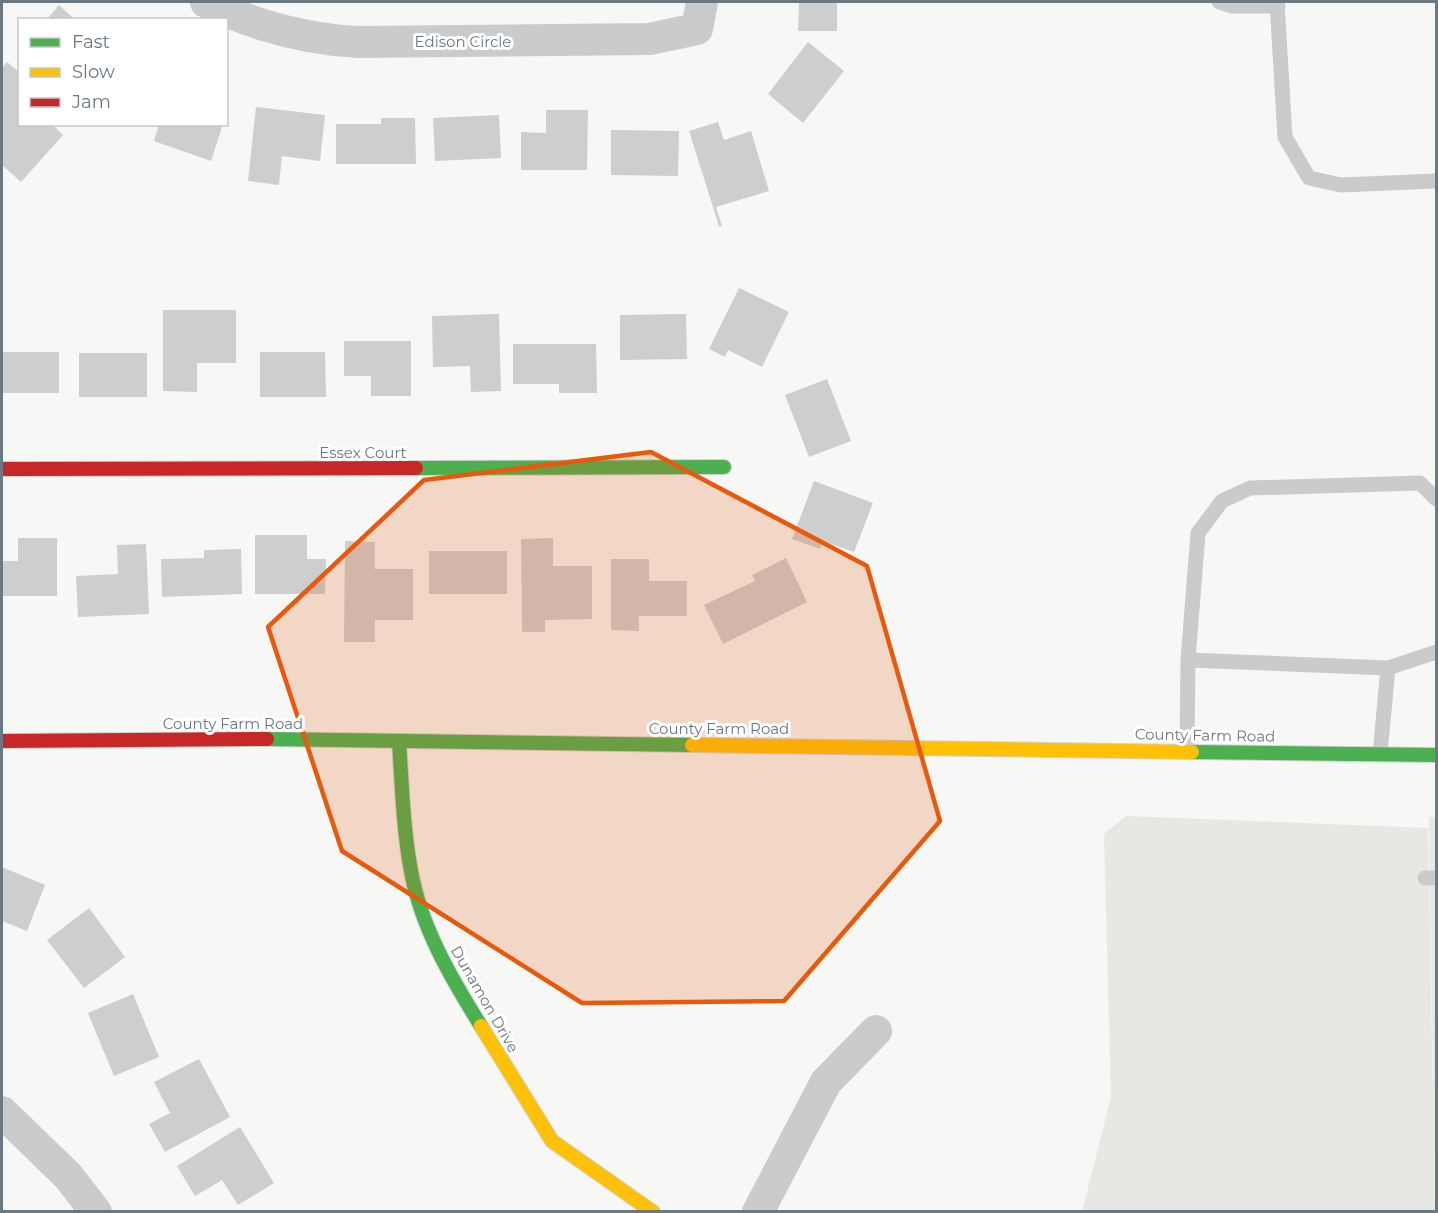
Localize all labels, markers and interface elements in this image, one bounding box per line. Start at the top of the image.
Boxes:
legend [18,18,228,126]
text: Fast [72,31,110,53]
street label: Edison Circle [415,32,511,51]
text: Slow [72,61,115,83]
text: Jam [71,91,111,113]
street label: Essex Court [319,443,407,462]
street label: County Farm Road [163,714,303,733]
street label: County Farm Road [649,719,789,738]
street label: County Farm Road [1135,724,1275,746]
street label: Dunamon Drive [447,942,523,1056]

